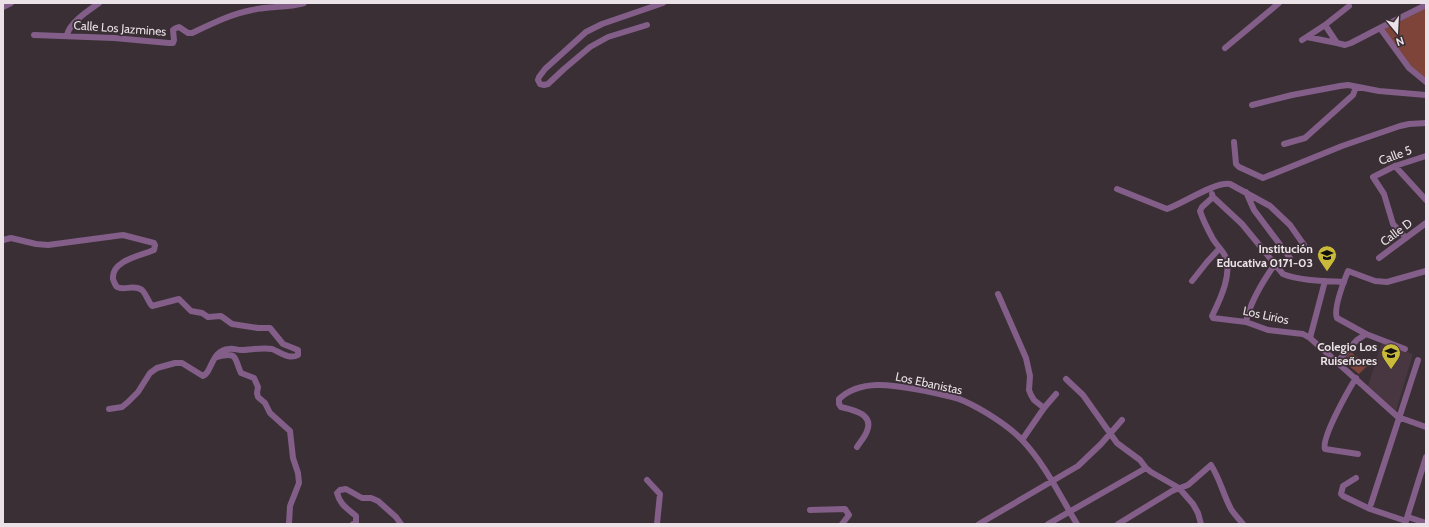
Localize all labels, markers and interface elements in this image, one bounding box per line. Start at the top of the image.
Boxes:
north arrow [1377,12,1417,52]
street label: Calle Los Jazmines [73,17,167,39]
text: N [1394,34,1406,49]
street label: Calle 5 [1376,142,1414,168]
street label: Calle D [1377,215,1415,249]
place label: Institución Educativa 0171-03 [1217,241,1313,270]
school or university icon: Institución Educativa 0171-03 [1316,244,1338,272]
street label: Los Lirios [1242,303,1290,327]
place label: Colegio Los Ruiseñores [1317,339,1377,368]
school or university icon: Colegio Los Ruiseñores [1380,342,1402,370]
street label: Los Ebanistas [894,369,964,397]

